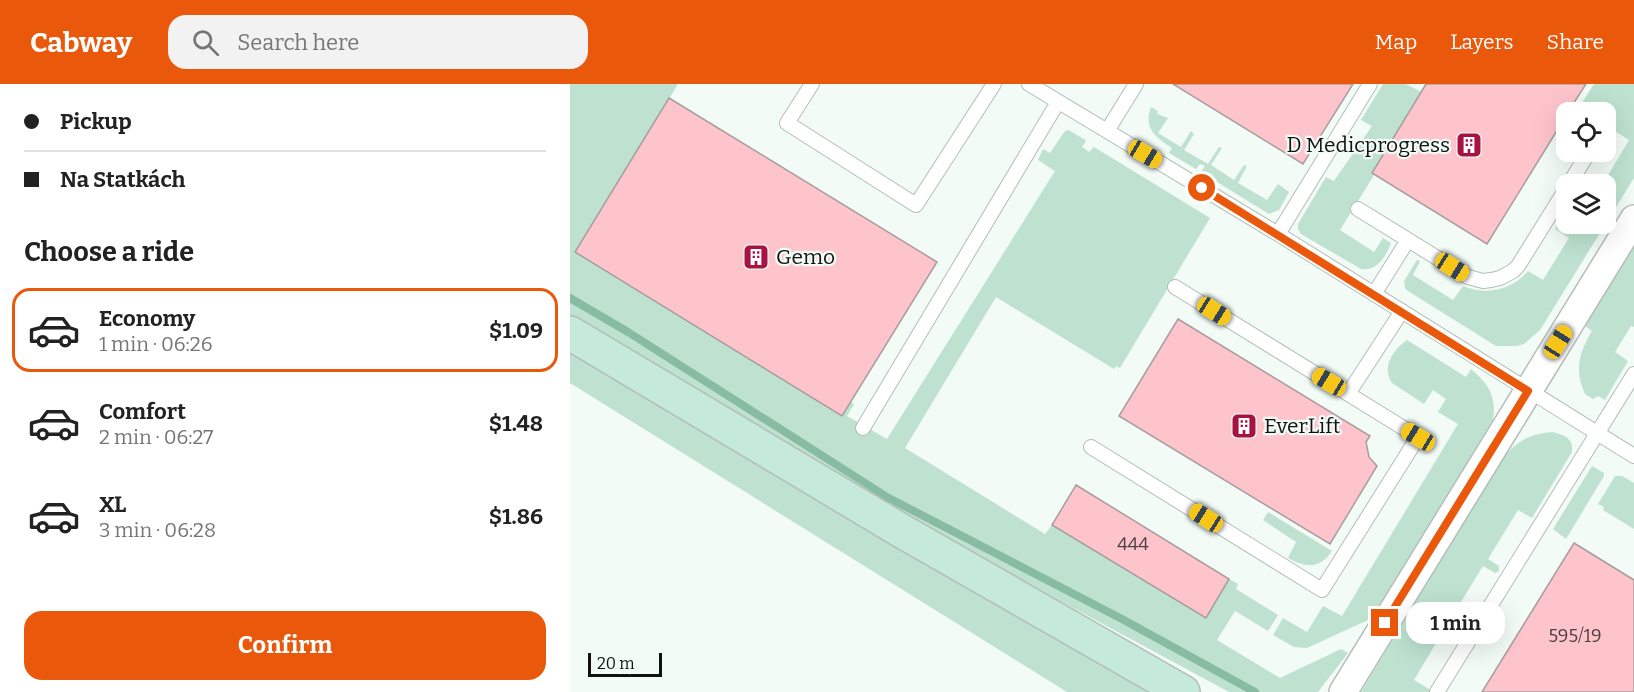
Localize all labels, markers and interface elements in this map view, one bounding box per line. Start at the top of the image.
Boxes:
search box [168,15,588,69]
text: Cabway [30,26,132,59]
icon: search [189,26,222,59]
text: Search here [237,29,359,56]
text: Map [1375,29,1417,55]
text: Layers [1450,29,1514,55]
text: Share [1547,29,1604,55]
map controls [1556,102,1616,234]
button: locate [1556,102,1616,162]
text: Pickup [60,108,132,135]
building icon: D Medicprogress [1454,130,1484,160]
place label: D Medicprogress [1286,132,1450,158]
car [1125,137,1165,171]
text: Na Statkách [60,166,186,193]
route start [1188,174,1215,201]
button: layers [1556,174,1616,234]
text: Choose a ride [24,236,194,268]
building icon: Gemo [741,242,771,272]
place label: Gemo [776,244,835,270]
car [1432,250,1472,284]
car [1194,294,1234,328]
icon: car [27,303,81,357]
text: Economy [99,305,195,332]
text: $1.09 [489,317,543,344]
car [1541,322,1575,362]
text: 1 min · 06:26 [99,332,212,356]
car [1309,365,1349,399]
icon: car [27,396,81,450]
text: Comfort [99,398,186,425]
text: $1.48 [489,410,543,437]
building icon: EverLift [1229,411,1259,441]
place label: EverLift [1264,413,1341,439]
car [1398,420,1438,454]
text: 2 min · 06:27 [99,425,213,449]
icon: car [27,489,81,543]
text: XL [99,491,126,518]
car [1186,501,1226,535]
text: $1.86 [489,503,543,530]
text: 3 min · 06:28 [99,518,216,542]
house number: 444 [1117,533,1149,555]
callout: 1 min [1406,602,1505,644]
route end [1371,609,1398,636]
button: Confirm [24,611,546,680]
text: 1 min [1430,611,1481,635]
house number: 595/19 [1548,625,1602,647]
scale bar [588,650,662,678]
text: 20 m [597,654,634,673]

